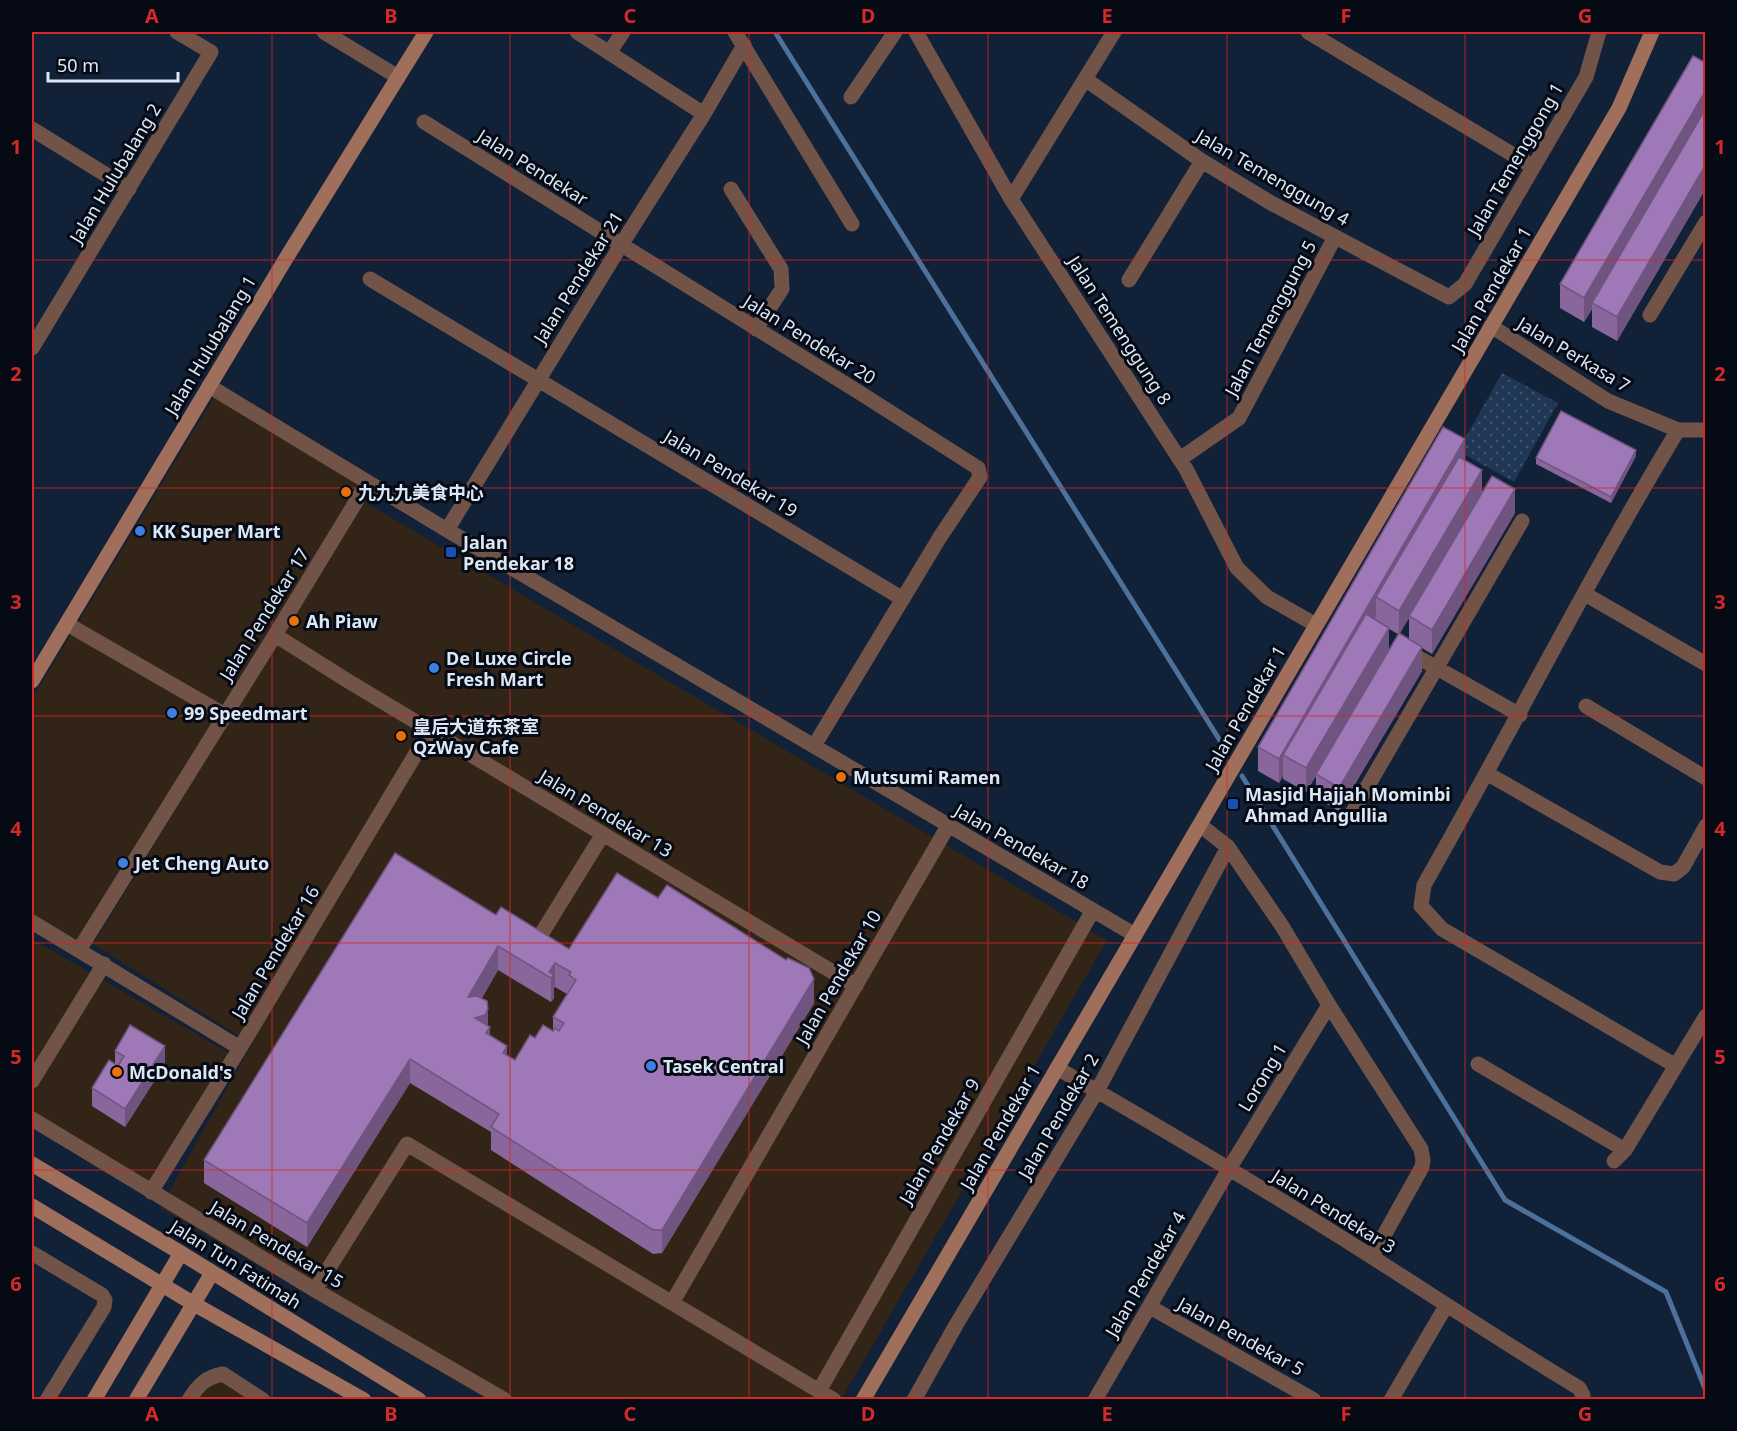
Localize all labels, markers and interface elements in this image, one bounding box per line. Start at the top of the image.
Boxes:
text: A [145,2,159,29]
text: B [384,2,398,29]
text: C [624,2,637,29]
text: D [861,2,875,29]
text: E [1101,2,1113,29]
text: F [1341,2,1351,29]
text: G [1578,2,1592,29]
scale bar [48,45,178,83]
text: 50 m [57,53,99,77]
street label: Jalan Temenggong 1 [1460,78,1569,242]
street label: Jalan Hulubalang 2 [63,99,166,249]
street label: Jalan Pendekar [471,122,593,211]
street label: Jalan Temenggung 4 [1190,122,1354,231]
text: 1 [10,133,22,160]
text: 1 [1714,133,1726,160]
street label: Jalan Pendekar 21 [527,206,628,349]
street label: Jalan Pendekar 1 [1444,222,1537,358]
street label: Jalan Temenggung 5 [1218,236,1321,402]
street label: Jalan Temenggung 8 [1062,249,1177,409]
street label: Jalan Hulubalang 1 [158,271,261,421]
street label: Jalan Pendekar 20 [738,288,881,389]
street label: Jalan Perkasa 7 [1511,310,1635,397]
text: 2 [10,360,22,387]
text: 2 [1714,360,1726,387]
street label: Jalan Pendekar 19 [658,423,802,522]
place label: 九九九美食中心 [358,480,484,504]
marker: 九九九美食中心 [339,485,353,499]
place label: KK Super Mart [152,519,281,543]
marker: KK Super Mart [133,524,147,538]
place label: Jalan Pendekar 18 [461,530,574,575]
street label: Jalan Pendekar 17 [213,543,314,686]
marker: Jalan Pendekar 18 [444,545,458,559]
text: 3 [10,588,22,615]
text: 3 [1714,588,1726,615]
place label: Ah Piaw [306,609,378,633]
marker: Ah Piaw [287,614,301,628]
street label: Jalan Pendekar 1 [1198,641,1291,777]
place label: De Luxe Circle Fresh Mart [446,646,572,691]
marker: De Luxe Circle Fresh Mart [427,661,441,675]
place label: 99 Speedmart [184,701,308,725]
marker: 99 Speedmart [165,706,179,720]
place label: 皇后大道东茶室 QzWay Cafe [413,714,539,759]
marker: 皇后大道东茶室 QzWay Cafe [394,729,408,743]
street label: Jalan Pendekar 13 [533,763,677,862]
place label: Mutsumi Ramen [853,765,1000,789]
marker: Mutsumi Ramen [834,770,848,784]
place label: Masjid Hajjah Mominbi Ahmad Angullia [1245,782,1451,827]
street label: Jalan Pendekar 18 [949,797,1094,894]
marker: Masjid Hajjah Mominbi Ahmad Angullia [1226,797,1240,811]
text: 4 [10,815,22,842]
text: 4 [1714,815,1726,842]
place label: Jet Cheng Auto [133,851,269,875]
marker: Jet Cheng Auto [116,856,130,870]
street label: Jalan Pendekar 16 [225,881,324,1025]
street label: Jalan Pendekar 10 [789,905,886,1050]
street label: Lorong 1 [1232,1038,1292,1116]
text: 5 [10,1043,22,1070]
text: 5 [1714,1043,1726,1070]
street label: Jalan Pendekar 2 [1011,1049,1104,1185]
place label: Tasek Central [663,1054,784,1078]
marker: Tasek Central [644,1059,658,1073]
place label: McDonald's [129,1060,232,1084]
street label: Jalan Pendekar 1 [953,1060,1046,1196]
marker: McDonald's [110,1065,124,1079]
street label: Jalan Pendekar 9 [892,1074,985,1210]
street label: Jalan Pendekar 3 [1266,1162,1400,1259]
street label: Jalan Pendekar 15 [204,1194,348,1293]
street label: Jalan Pendekar 4 [1098,1207,1191,1343]
street label: Jalan Tun Fatimah [164,1213,306,1314]
text: 6 [10,1270,22,1297]
text: 6 [1714,1270,1726,1297]
street label: Jalan Pendekar 5 [1172,1290,1309,1381]
text: A [145,1400,159,1427]
text: B [384,1400,398,1427]
text: C [624,1400,637,1427]
text: D [861,1400,875,1427]
text: E [1101,1400,1113,1427]
text: F [1341,1400,1351,1427]
text: G [1578,1400,1592,1427]

